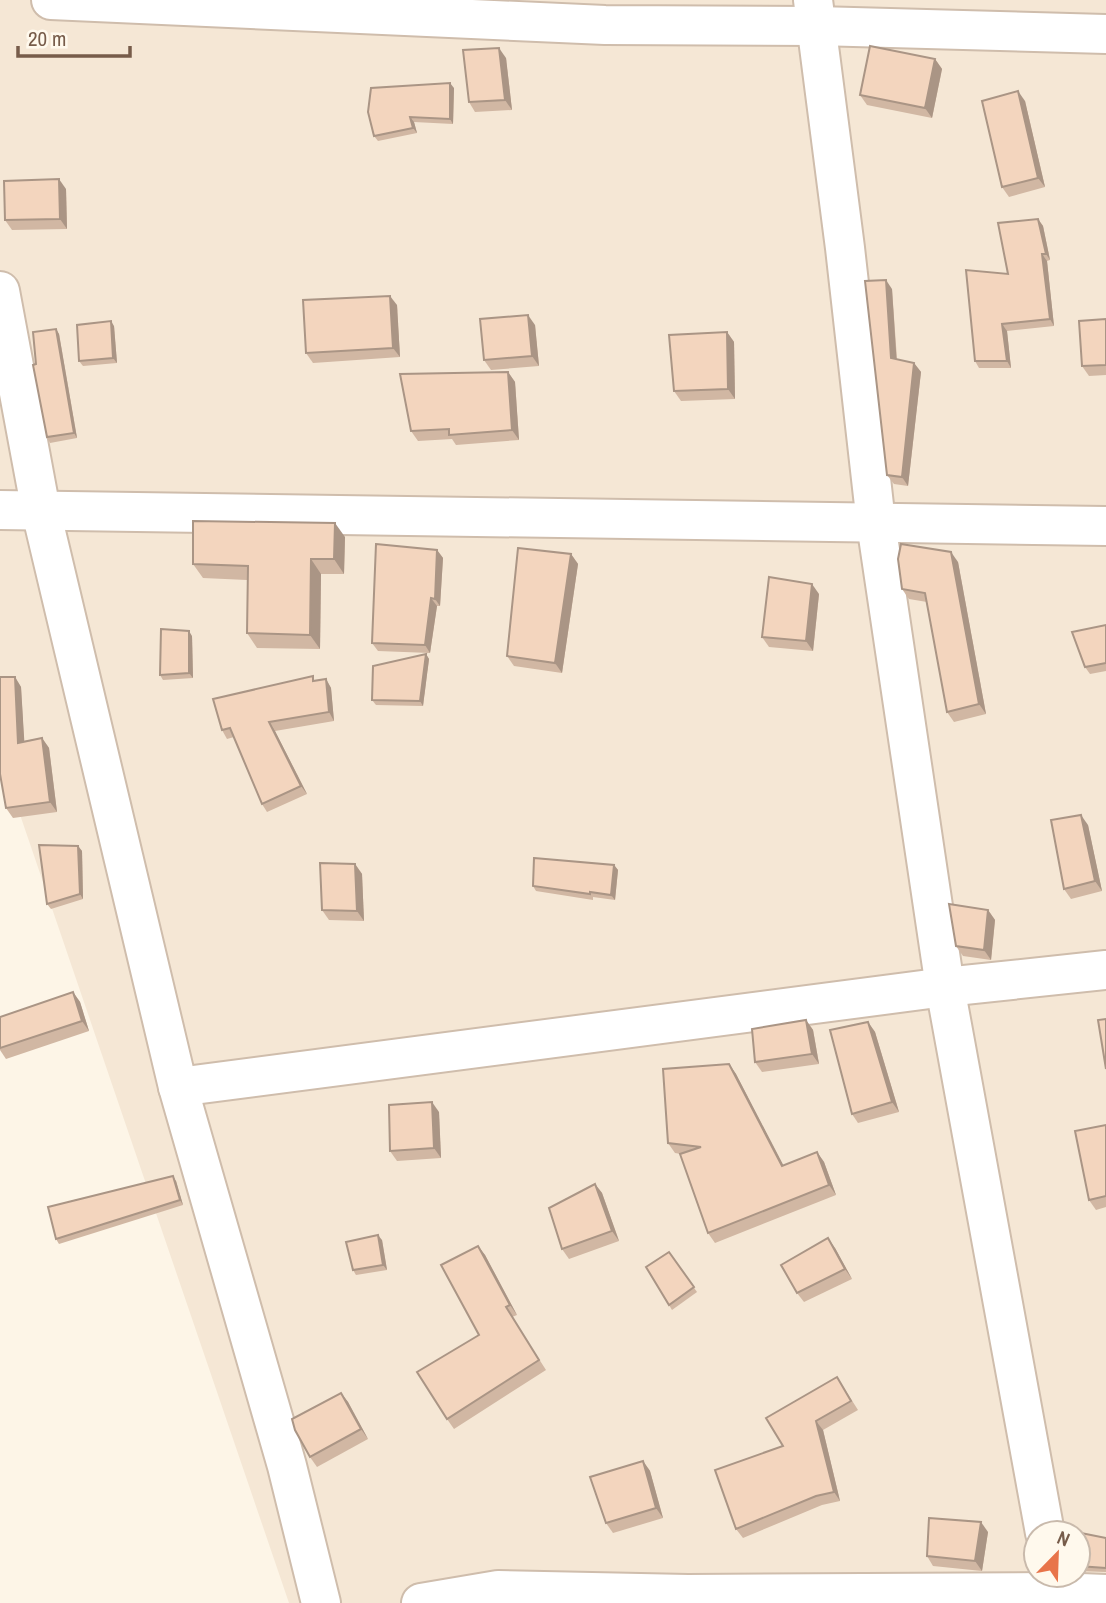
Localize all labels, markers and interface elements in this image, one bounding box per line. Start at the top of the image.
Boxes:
scale bar [18,14,130,58]
text: 20 m [28,24,66,53]
north arrow [1022,1519,1092,1589]
text: N [1053,1524,1074,1553]

